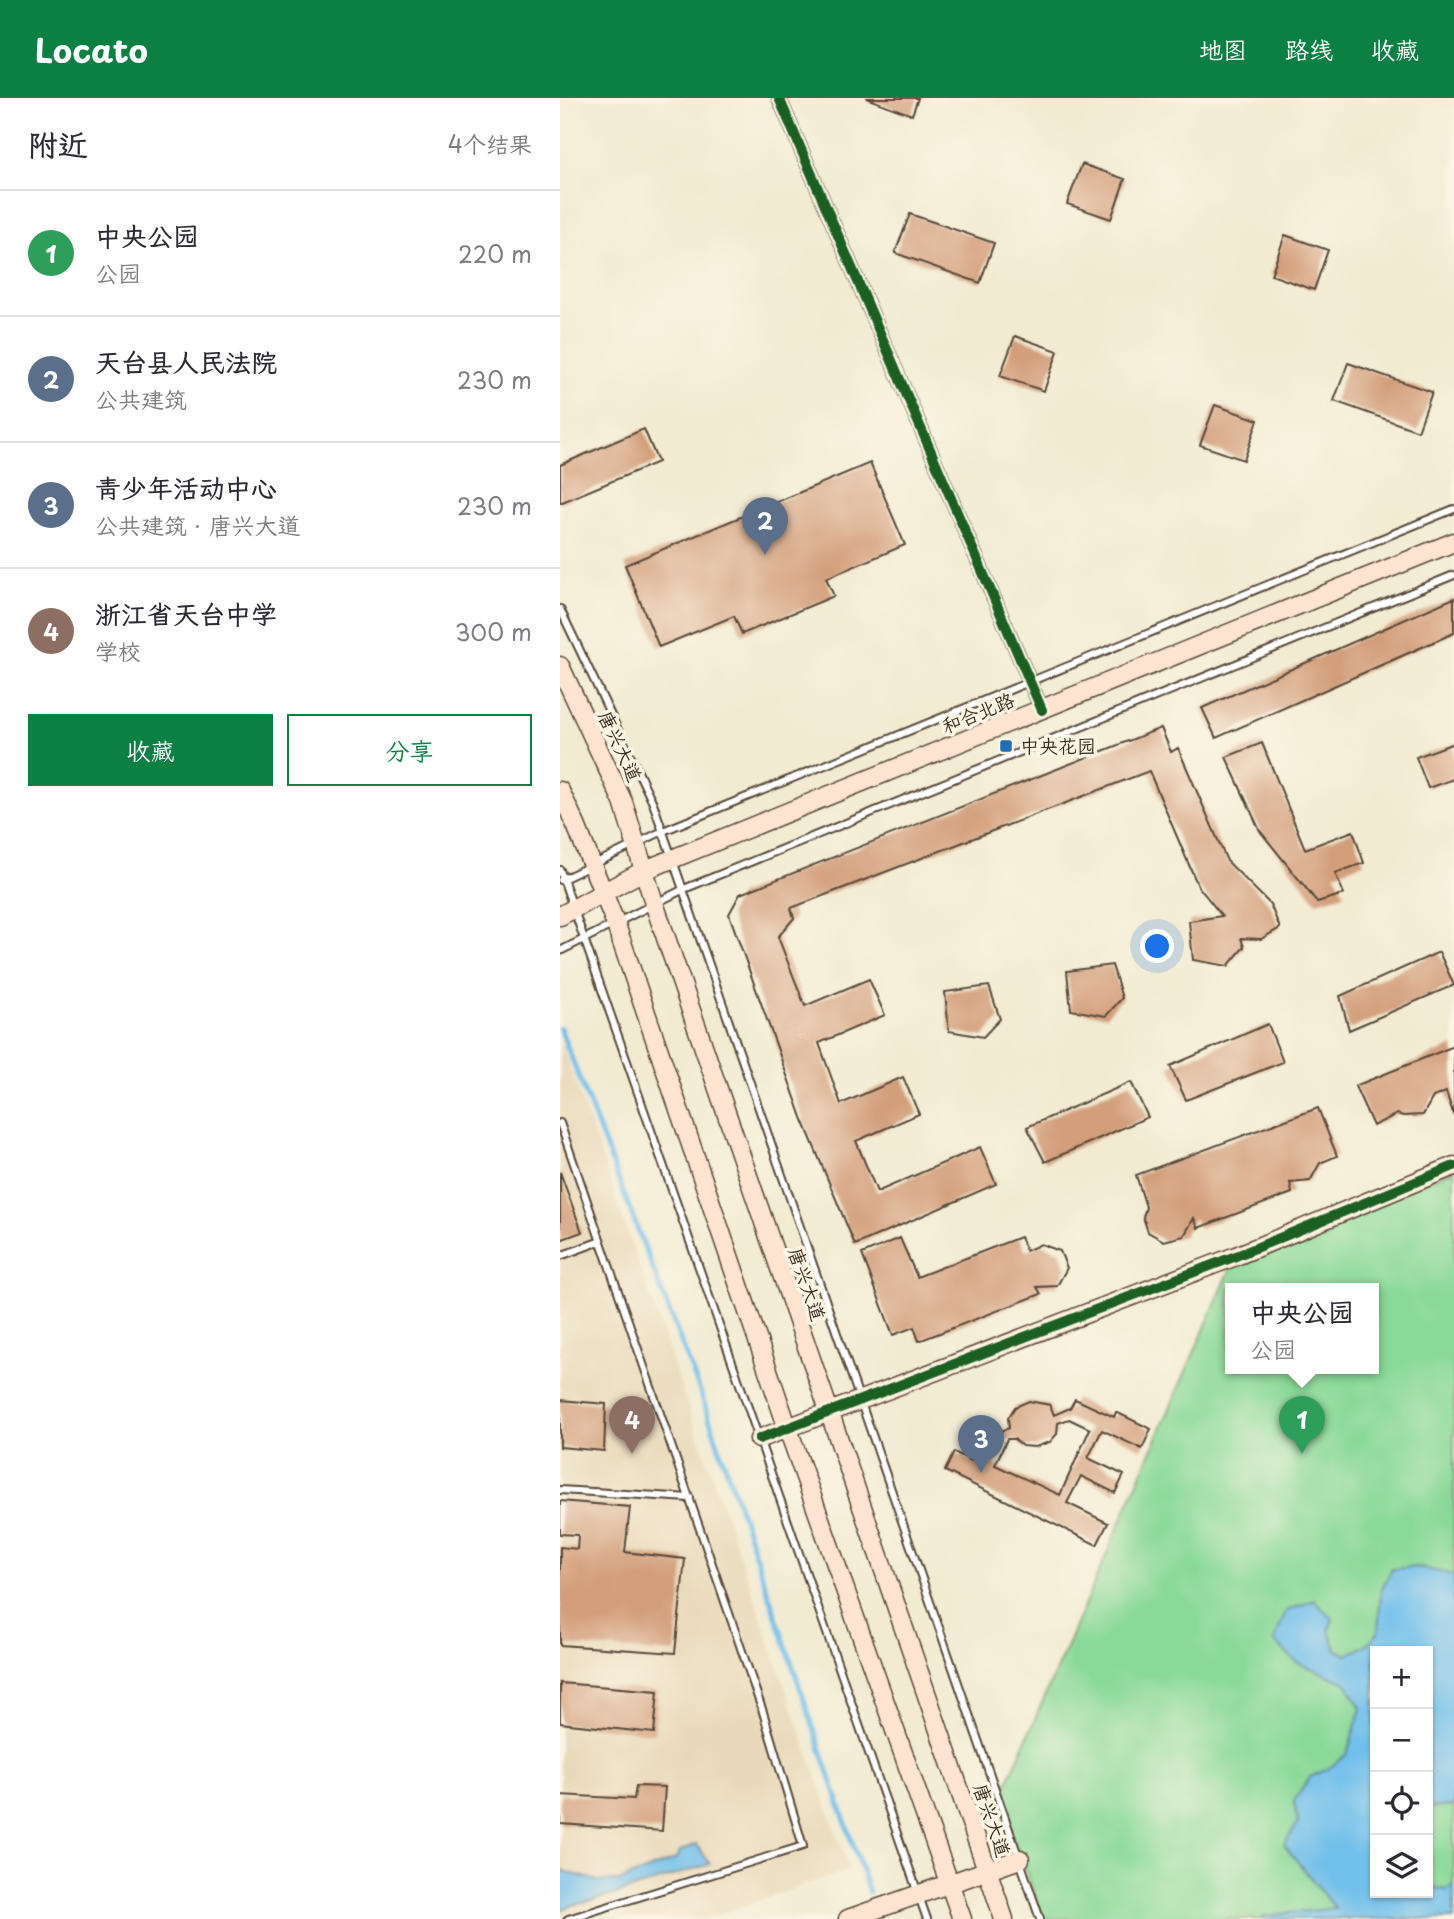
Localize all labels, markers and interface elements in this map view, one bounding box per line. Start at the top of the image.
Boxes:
text: Locato [35,24,148,74]
text: 地图 [1199,31,1247,67]
text: 路线 [1285,31,1333,67]
text: 收藏 [1371,31,1419,67]
text: 附近 [28,121,88,166]
text: 4个结果 [448,126,532,161]
text: 中央公园 [95,216,199,255]
text: 1 [46,236,57,271]
text: 220 m [458,236,532,271]
text: 公园 [95,255,141,290]
text: 天台县人民法院 [95,342,277,381]
text: 2 [43,362,59,397]
text: 230 m [457,362,532,397]
text: 公共建筑 [95,381,187,416]
text: 青少年活动中心 [95,468,277,507]
text: 3 [43,488,59,523]
text: 230 m [457,488,532,523]
pin: 2 [742,497,788,555]
text: 公共建筑 · 唐兴大道 [95,507,301,542]
text: 浙江省天台中学 [95,594,277,633]
text: 4 [43,614,59,649]
text: 300 m [455,614,532,649]
text: 学校 [95,633,141,668]
street label: 和合北路 [937,685,1018,739]
street label: 唐兴大道 [592,705,650,786]
button: 收藏 [28,714,273,786]
button: 分享 [287,714,532,786]
place label: 中央花园 [1020,731,1096,759]
marker: 中央花园 [998,738,1014,754]
your location [1140,929,1174,963]
street label: 唐兴大道 [782,1243,834,1324]
popup [1225,1283,1379,1374]
text: 中央公园 [1250,1292,1354,1331]
text: 公园 [1250,1331,1296,1366]
pin: 4 [609,1396,655,1454]
pin: 1 [1279,1396,1325,1454]
pin: 3 [958,1415,1004,1473]
map controls [1370,1646,1433,1898]
button: + [1370,1646,1433,1709]
button: − [1370,1709,1433,1772]
button: locate [1370,1772,1433,1835]
street label: 唐兴大道 [967,1779,1019,1860]
button: layers [1370,1835,1433,1898]

